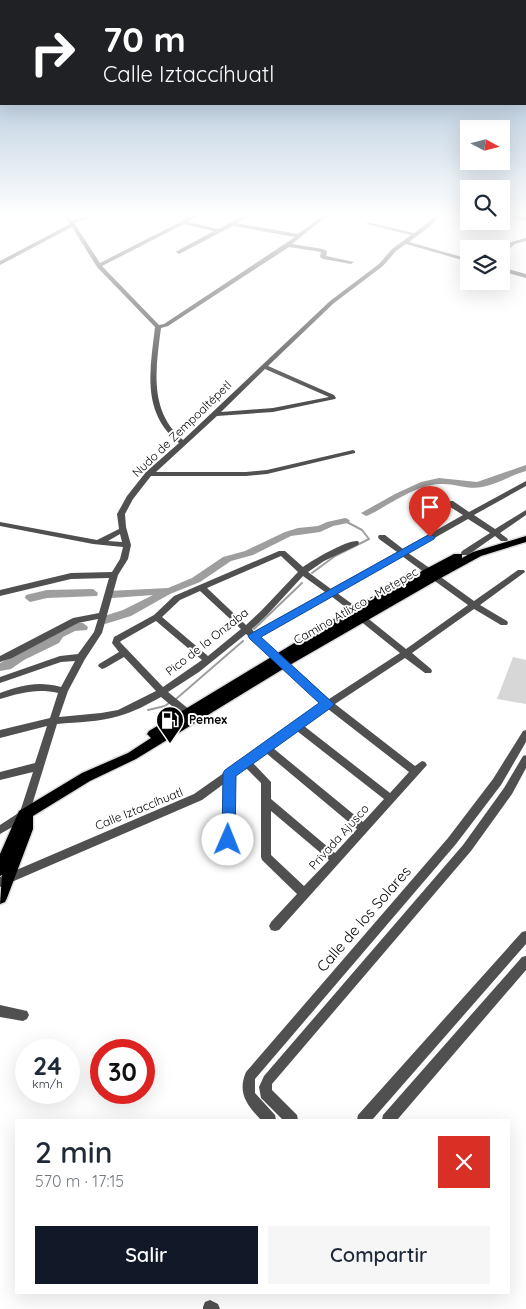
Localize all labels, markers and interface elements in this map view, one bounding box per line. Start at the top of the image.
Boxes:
text: 70 m [103,17,186,61]
icon: right [20,20,85,85]
text: Calle Iztaccíhuatl [103,60,274,88]
north arrow [460,120,510,170]
map controls [460,120,510,290]
button: search [460,180,510,230]
button: layers [460,240,510,290]
street label: Nudo de Zempoaltépetl [129,377,234,480]
pin [409,486,451,537]
icon: arrive [416,493,444,521]
street label: Camino Atlixco - Metepec [291,564,421,647]
street label: Pico de la Onzaba [162,605,251,679]
fuel station icon: Pemex [155,705,185,744]
place label: Pemex [189,712,227,727]
street label: Calle Iztaccíhuatl [93,784,185,833]
street label: Privada Ajusco [305,801,372,872]
position arrow [201,813,253,865]
street label: Calle de los Solares [312,862,415,976]
speed limit sign: 30 [90,1039,155,1104]
text: 24 [33,1050,62,1081]
text: km/h [32,1076,63,1091]
text: 2 min [35,1133,112,1171]
button: close [438,1136,490,1188]
text: 570 m · 17:15 [35,1171,124,1191]
button: Salir [35,1226,258,1284]
button: Compartir [268,1226,490,1284]

